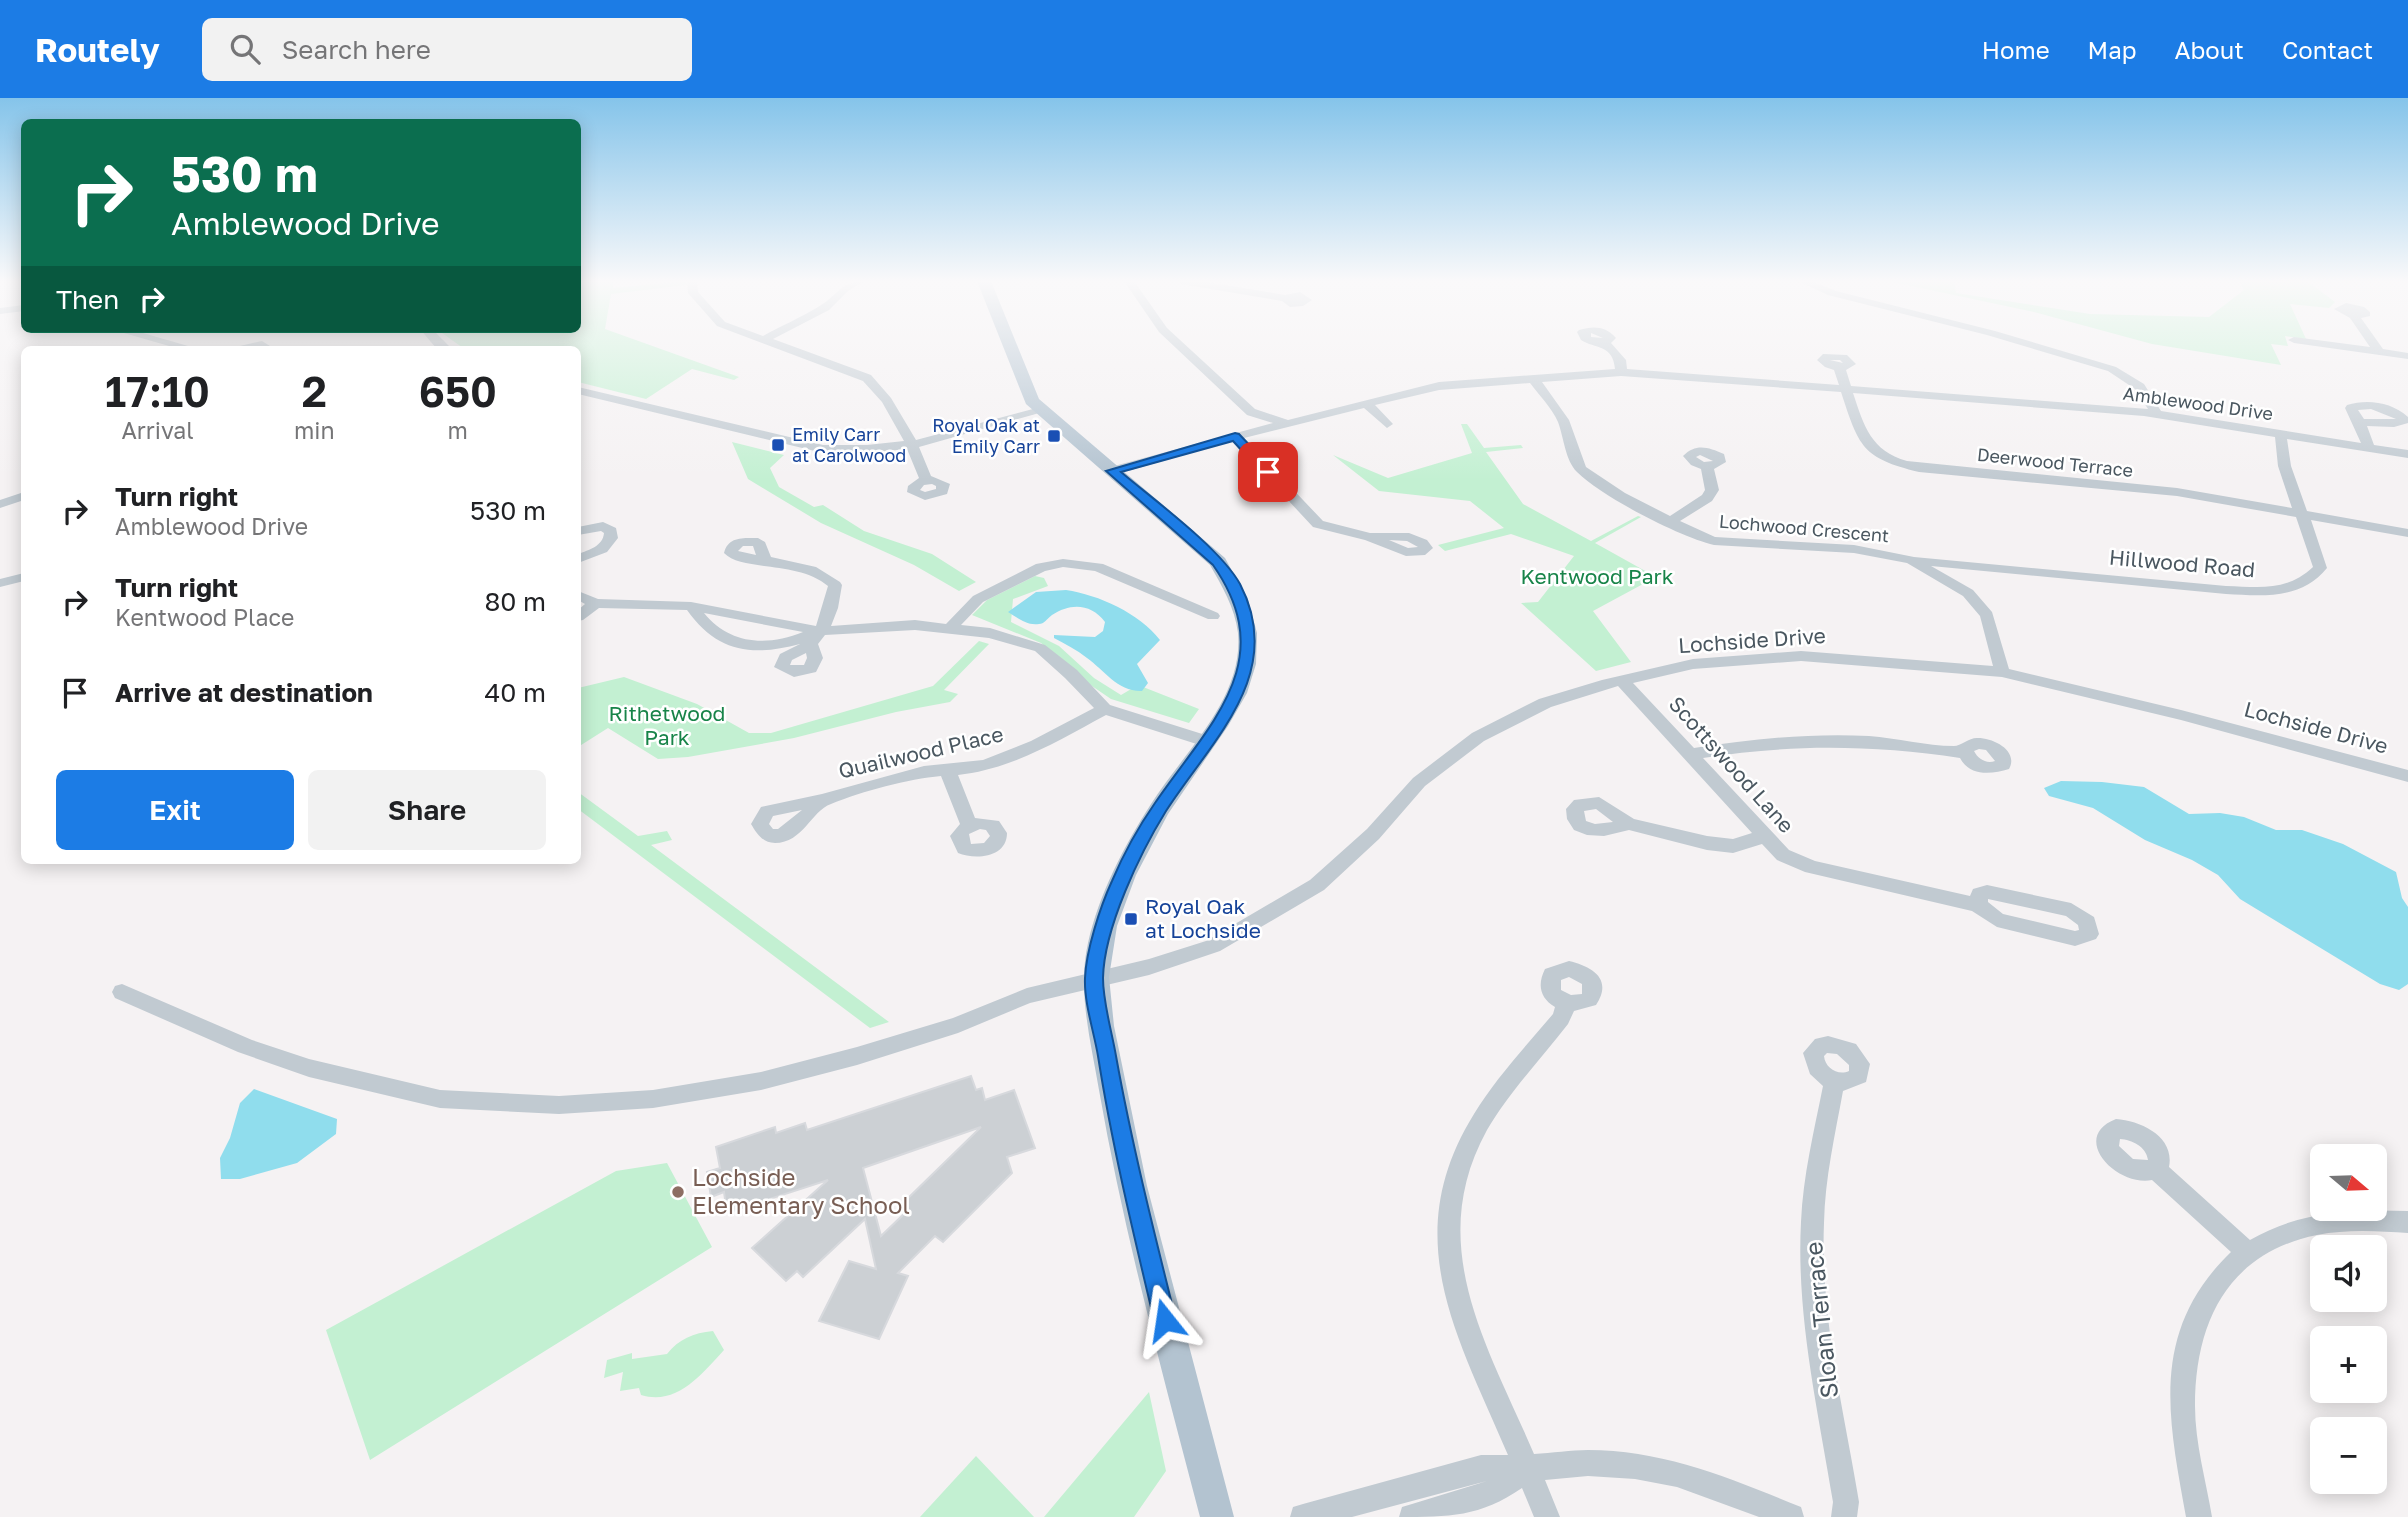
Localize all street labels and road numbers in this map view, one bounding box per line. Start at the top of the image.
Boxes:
street label: Amblewood Drive [2122,382,2274,424]
street label: Deerwood Terrace [1976,443,2134,481]
street label: Lochwood Crescent [1718,510,1890,546]
street label: Hillwood Road [2108,544,2256,582]
street label: Lochside Drive [1677,622,1827,658]
street label: Scottswood Lane [1664,691,1800,838]
street label: Lochside Drive [2241,695,2391,759]
street label: Quailwood Place [836,720,1006,784]
street label: Sloan Terrace [1798,1240,1843,1400]

